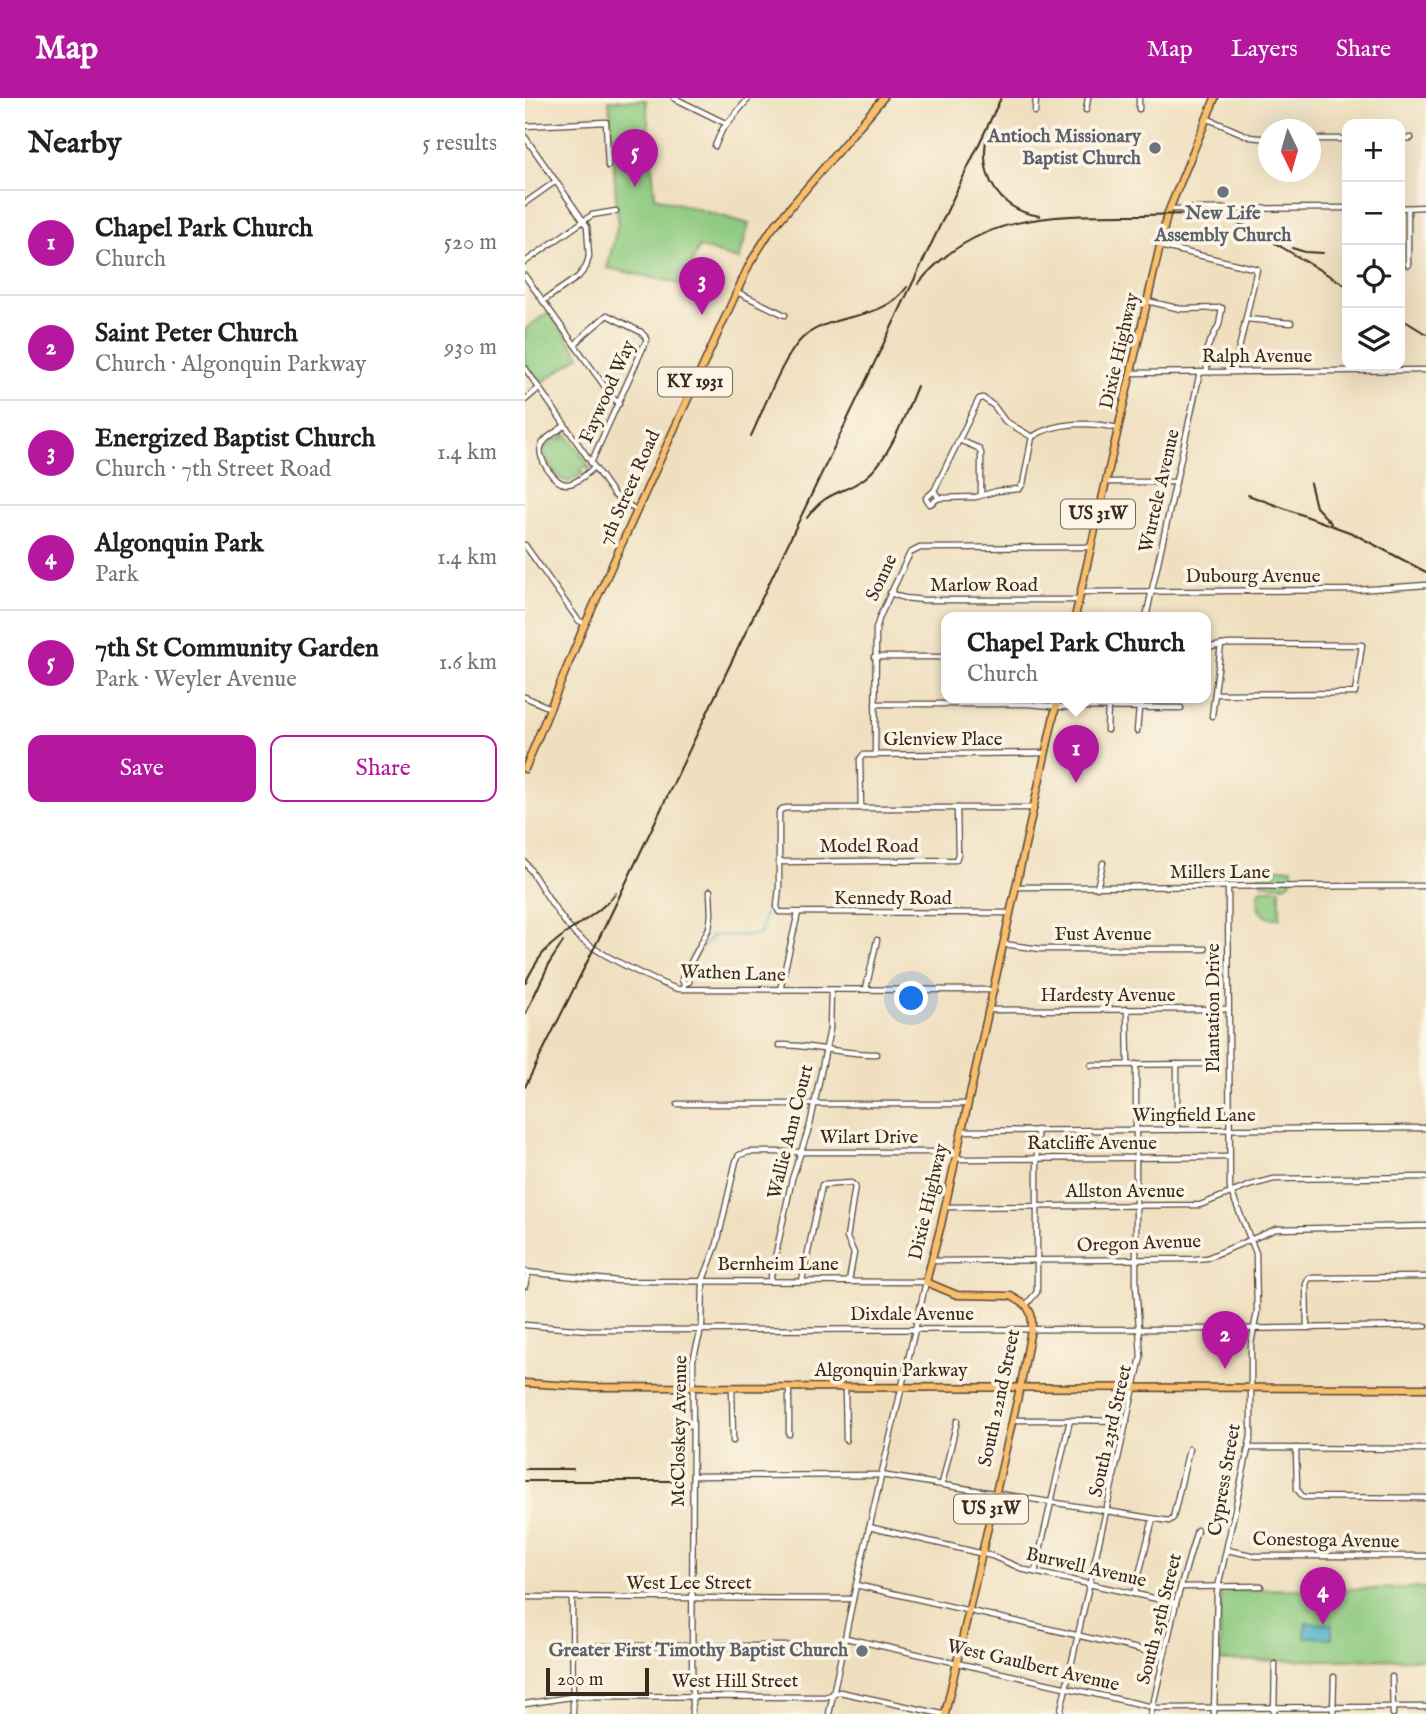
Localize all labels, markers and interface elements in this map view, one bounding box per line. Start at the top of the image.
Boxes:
text: Map [35,28,98,70]
text: Map [1147,34,1193,65]
text: Layers [1231,34,1298,65]
text: Share [1336,34,1391,65]
north arrow [1258,119,1321,182]
map controls [1342,119,1405,371]
button: + [1342,119,1405,182]
text: Nearby [28,125,121,163]
place label: Antioch Missionary Baptist Church [987,125,1142,171]
text: 5 results [422,129,497,158]
pin: 5 [612,129,658,187]
marker: Antioch Missionary Baptist Church [1147,140,1163,156]
button: − [1342,182,1405,245]
marker: New Life Assembly Church [1215,184,1231,200]
place label: New Life Assembly Church [1154,202,1292,248]
text: Chapel Park Church [95,212,313,245]
text: 1 [47,228,55,257]
text: 520 m [444,228,497,257]
text: Church [95,245,166,274]
button: locate [1342,245,1405,308]
pin: 3 [679,257,725,315]
street label: Dixie Highway [1095,290,1145,412]
button: layers [1342,308,1405,371]
text: Saint Peter Church [95,317,298,350]
text: 2 [46,333,56,362]
text: 930 m [444,333,497,362]
street label: Faywood Way [575,336,642,447]
street label: Ralph Avenue [1202,345,1312,369]
text: Church · Algonquin Parkway [95,350,366,379]
road number: KY 1931 [658,368,732,396]
text: Energized Baptist Church [95,422,375,455]
street label: 7th Street Road [594,426,667,550]
street label: Wurtele Avenue [1134,427,1186,555]
text: 3 [47,438,55,467]
text: 1.4 km [437,438,497,467]
text: Church · 7th Street Road [95,455,331,484]
road number: US 31W [1061,500,1135,528]
text: Algonquin Park [95,527,264,560]
text: 4 [45,543,57,572]
text: 1.4 km [437,543,497,572]
street label: Sonne [861,551,903,605]
text: Park [95,560,139,589]
street label: Dubourg Avenue [1186,565,1321,589]
street label: Marlow Road [930,574,1039,598]
popup [941,612,1211,703]
text: Chapel Park Church [967,627,1185,660]
text: 7th St Community Garden [95,632,379,665]
text: 5 [47,648,55,677]
text: 1.6 km [439,648,497,677]
text: Church [967,660,1038,689]
text: Park · Weyler Avenue [95,665,297,694]
pin: 1 [1053,725,1099,783]
street label: Glenview Place [884,728,1003,752]
button: Save [28,735,256,802]
button: Share [270,735,497,802]
street label: Model Road [819,835,919,859]
street label: Millers Lane [1170,861,1270,885]
street label: Kennedy Road [834,887,953,911]
street label: Fust Avenue [1054,923,1152,947]
street label: Plantation Drive [1202,943,1226,1073]
street label: Wathen Lane [680,960,786,988]
your location [894,981,928,1015]
street label: Hardesty Avenue [1040,984,1176,1008]
street label: Wallie Ann Court [763,1062,819,1202]
street label: Wingfield Lane [1132,1104,1256,1128]
street label: Wilart Drive [820,1126,919,1150]
street label: Ratcliffe Avenue [1027,1132,1157,1156]
street label: Dixie Highway [904,1141,954,1263]
street label: Allston Avenue [1065,1180,1185,1204]
street label: Oregon Avenue [1077,1230,1202,1258]
street label: Bernheim Lane [717,1253,839,1277]
street label: Dixdale Avenue [850,1303,974,1327]
pin: 2 [1202,1311,1248,1369]
street label: South 22nd Street [974,1327,1026,1469]
street label: McCloskey Avenue [667,1355,693,1507]
street label: Algonquin Parkway [813,1359,968,1383]
street label: South 23rd Street [1084,1362,1138,1499]
street label: Cypress Street [1203,1422,1247,1538]
road number: US 31W [954,1494,1028,1524]
street label: Conestoga Avenue [1252,1528,1400,1554]
street label: Burwell Avenue [1023,1542,1149,1594]
street label: South 25th Street [1132,1550,1188,1687]
pin: 4 [1300,1567,1346,1625]
street label: West Lee Street [626,1572,752,1596]
street label: West Gaulbert Avenue [944,1634,1122,1698]
place label: Greater First Timothy Baptist Church [549,1639,849,1663]
marker: Greater First Timothy Baptist Church [854,1643,870,1659]
scale bar [546,1665,649,1697]
text: 200 m [557,1668,603,1692]
street label: West Hill Street [672,1670,799,1694]

